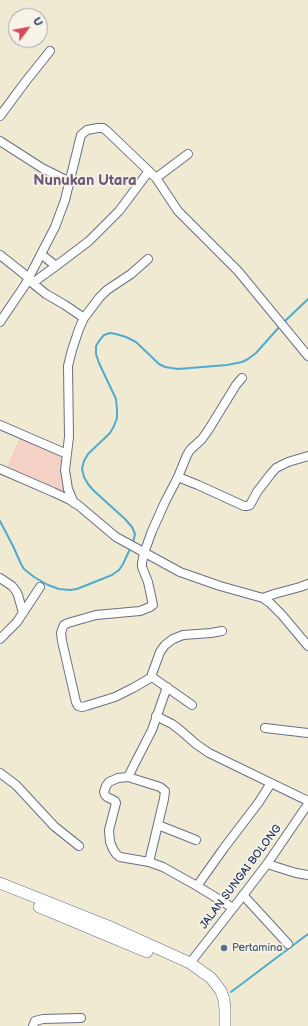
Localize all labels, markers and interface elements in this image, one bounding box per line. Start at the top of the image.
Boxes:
north arrow [8,8,48,48]
text: U [30,15,45,29]
district label: Nunukan Utara [33,172,137,190]
street label: JALAN SUNGAI BOLONG [197,822,285,932]
place label: Pertamina [232,941,282,955]
marker: Pertamina [219,943,229,953]

